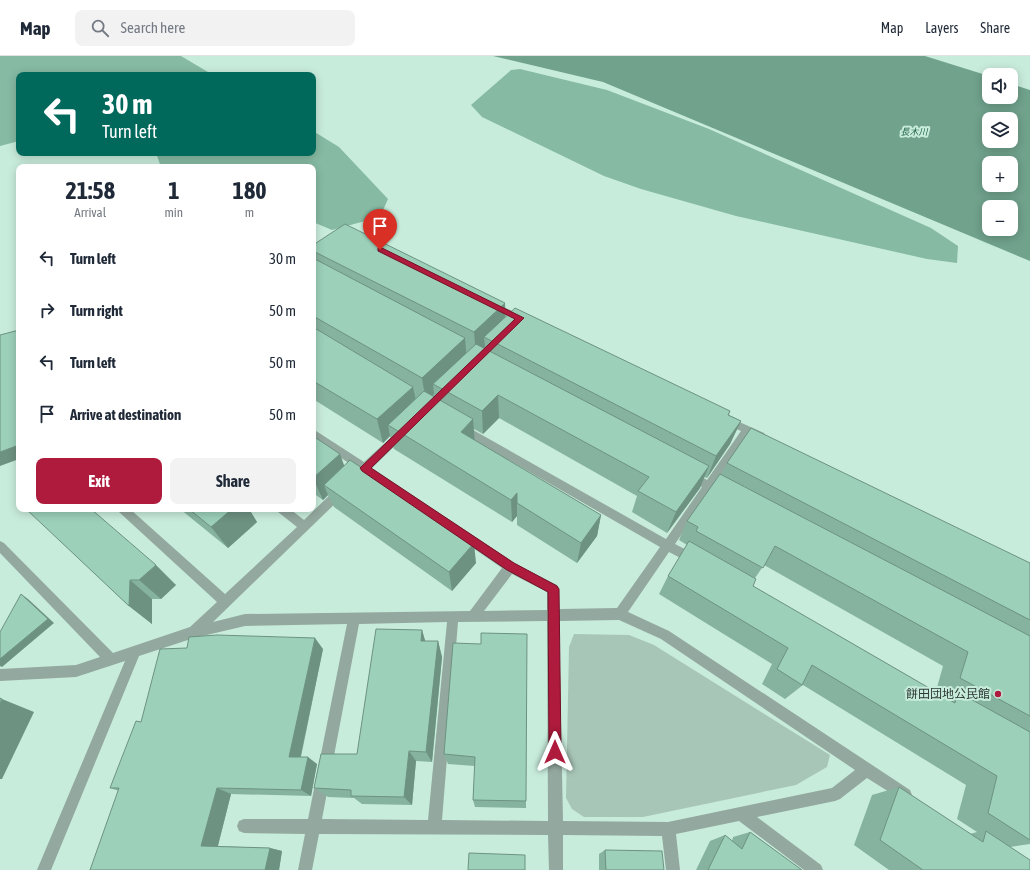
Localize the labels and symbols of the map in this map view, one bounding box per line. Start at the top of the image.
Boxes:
water label: 長木川 [900,127,928,137]
pin [363,209,397,250]
place label: 餅田団地公民館 [906,687,990,701]
marker: 餅田団地公民館 [993,689,1003,699]
position arrow [534,731,576,773]

